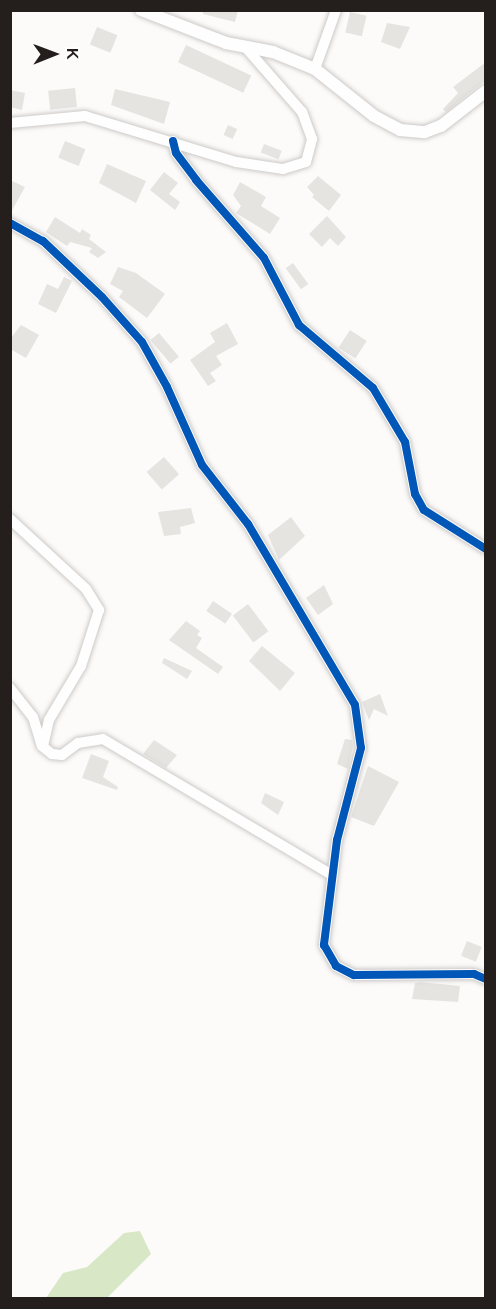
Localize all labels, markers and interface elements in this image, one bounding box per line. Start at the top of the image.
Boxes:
north arrow [24,24,84,84]
text: K [64,48,81,60]

